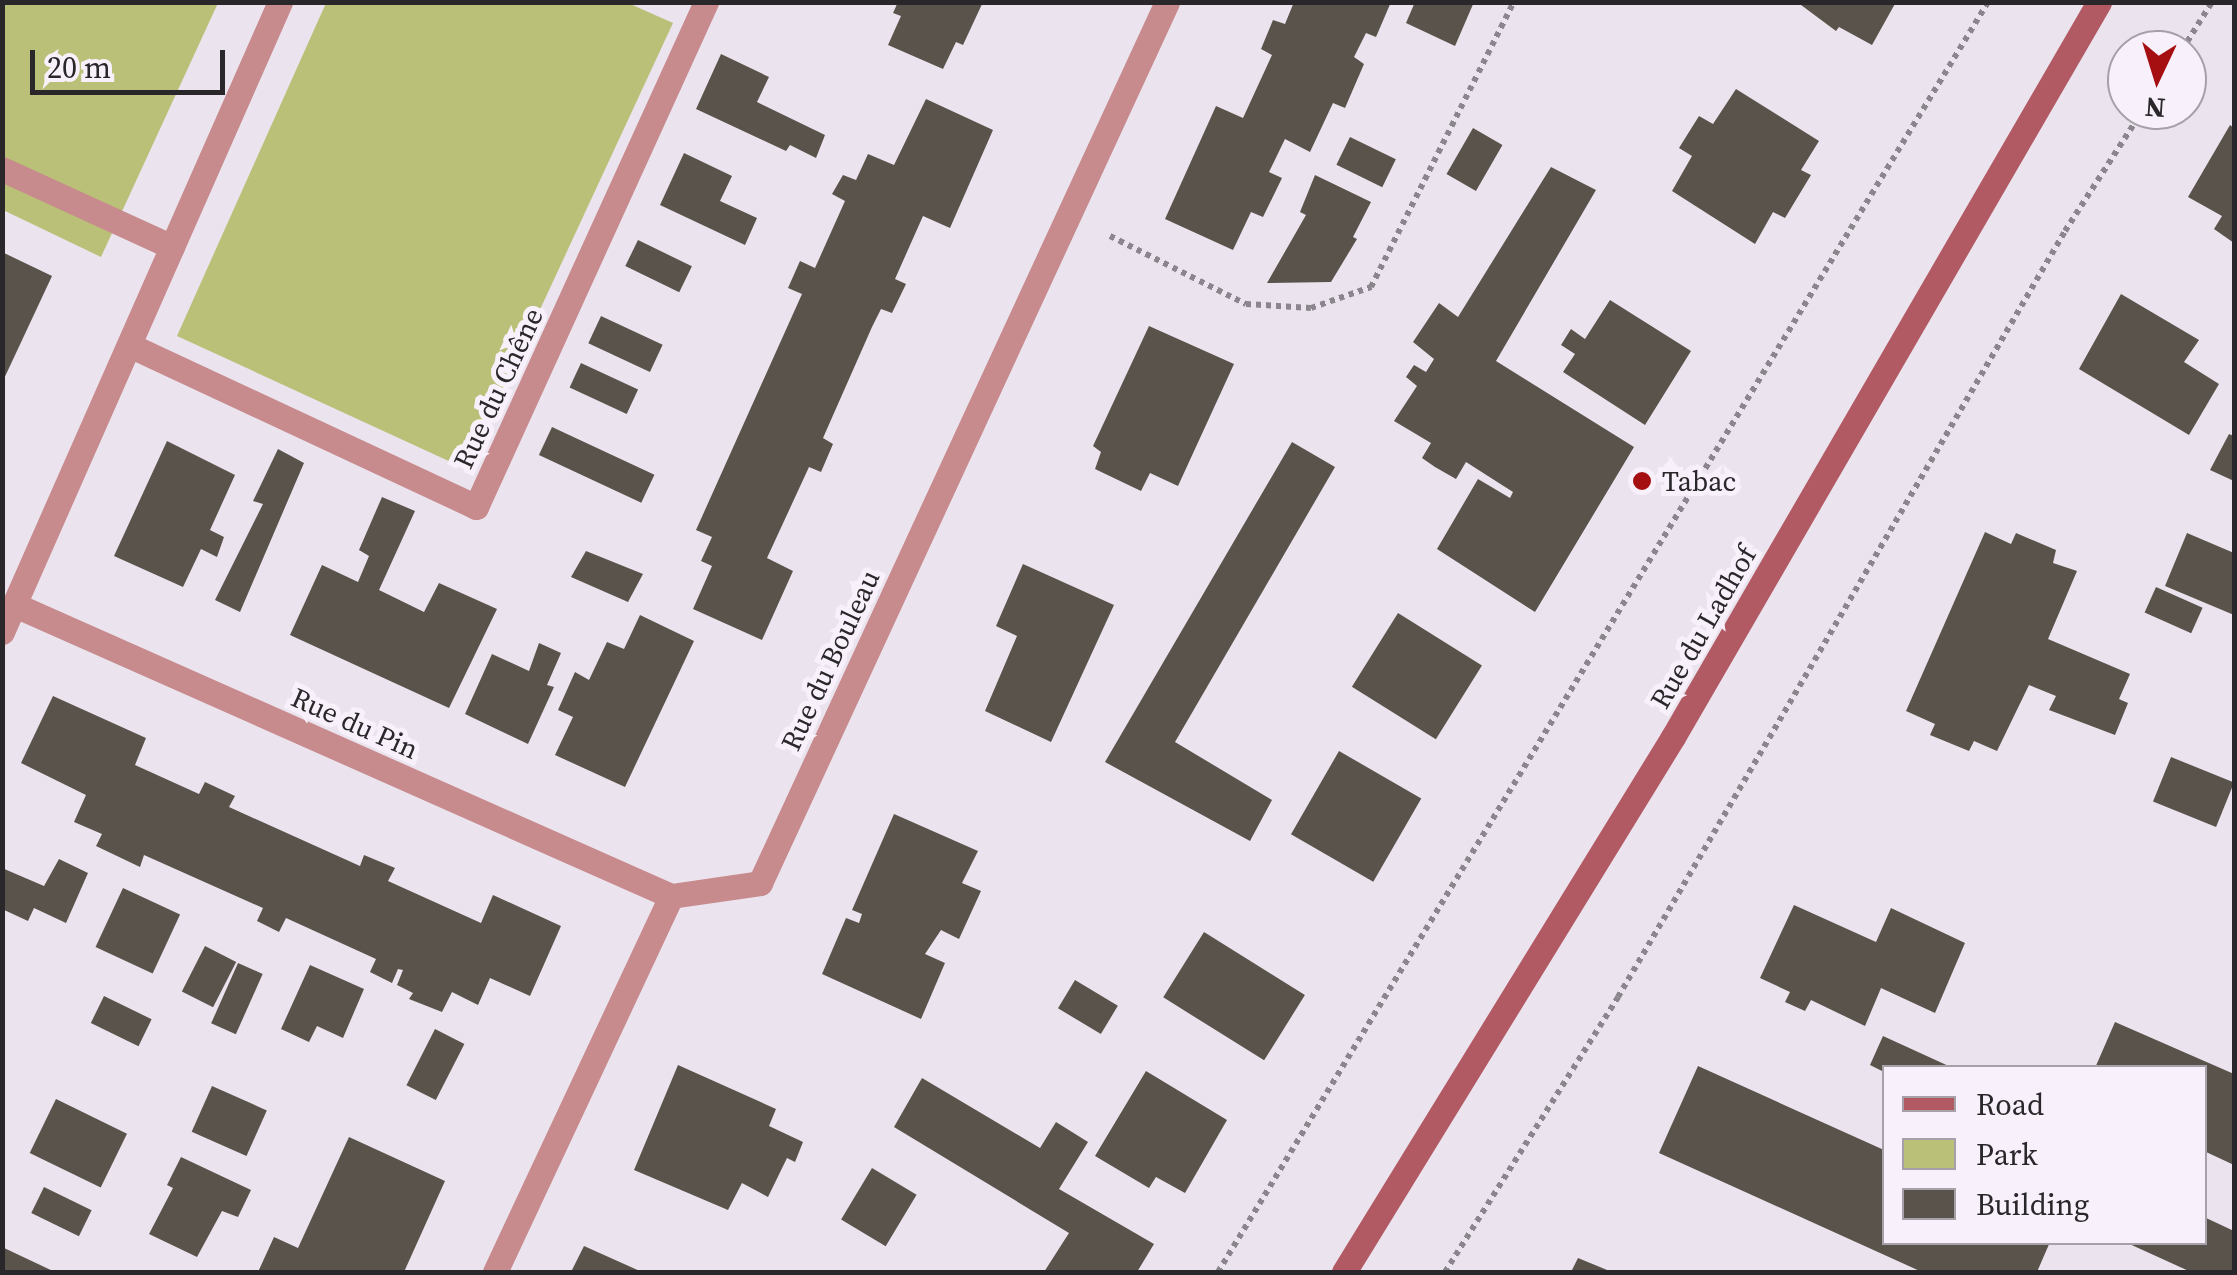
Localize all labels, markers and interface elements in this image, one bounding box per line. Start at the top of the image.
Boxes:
scale bar [35,30,230,92]
north arrow [2107,30,2207,130]
text: 20 m [47,47,111,88]
text: N [2144,88,2167,128]
street label: Rue du Chêne [446,302,550,474]
place label: Tabac [1662,464,1736,498]
marker: Tabac [1631,470,1653,492]
street label: Rue du Ladhof [1643,540,1763,714]
street label: Rue du Bouleau [774,564,886,756]
street label: Rue du Pin [286,680,424,766]
legend [1882,1065,2207,1245]
text: Road [1976,1084,2044,1125]
text: Park [1976,1134,2038,1175]
text: Building [1976,1184,2089,1225]

